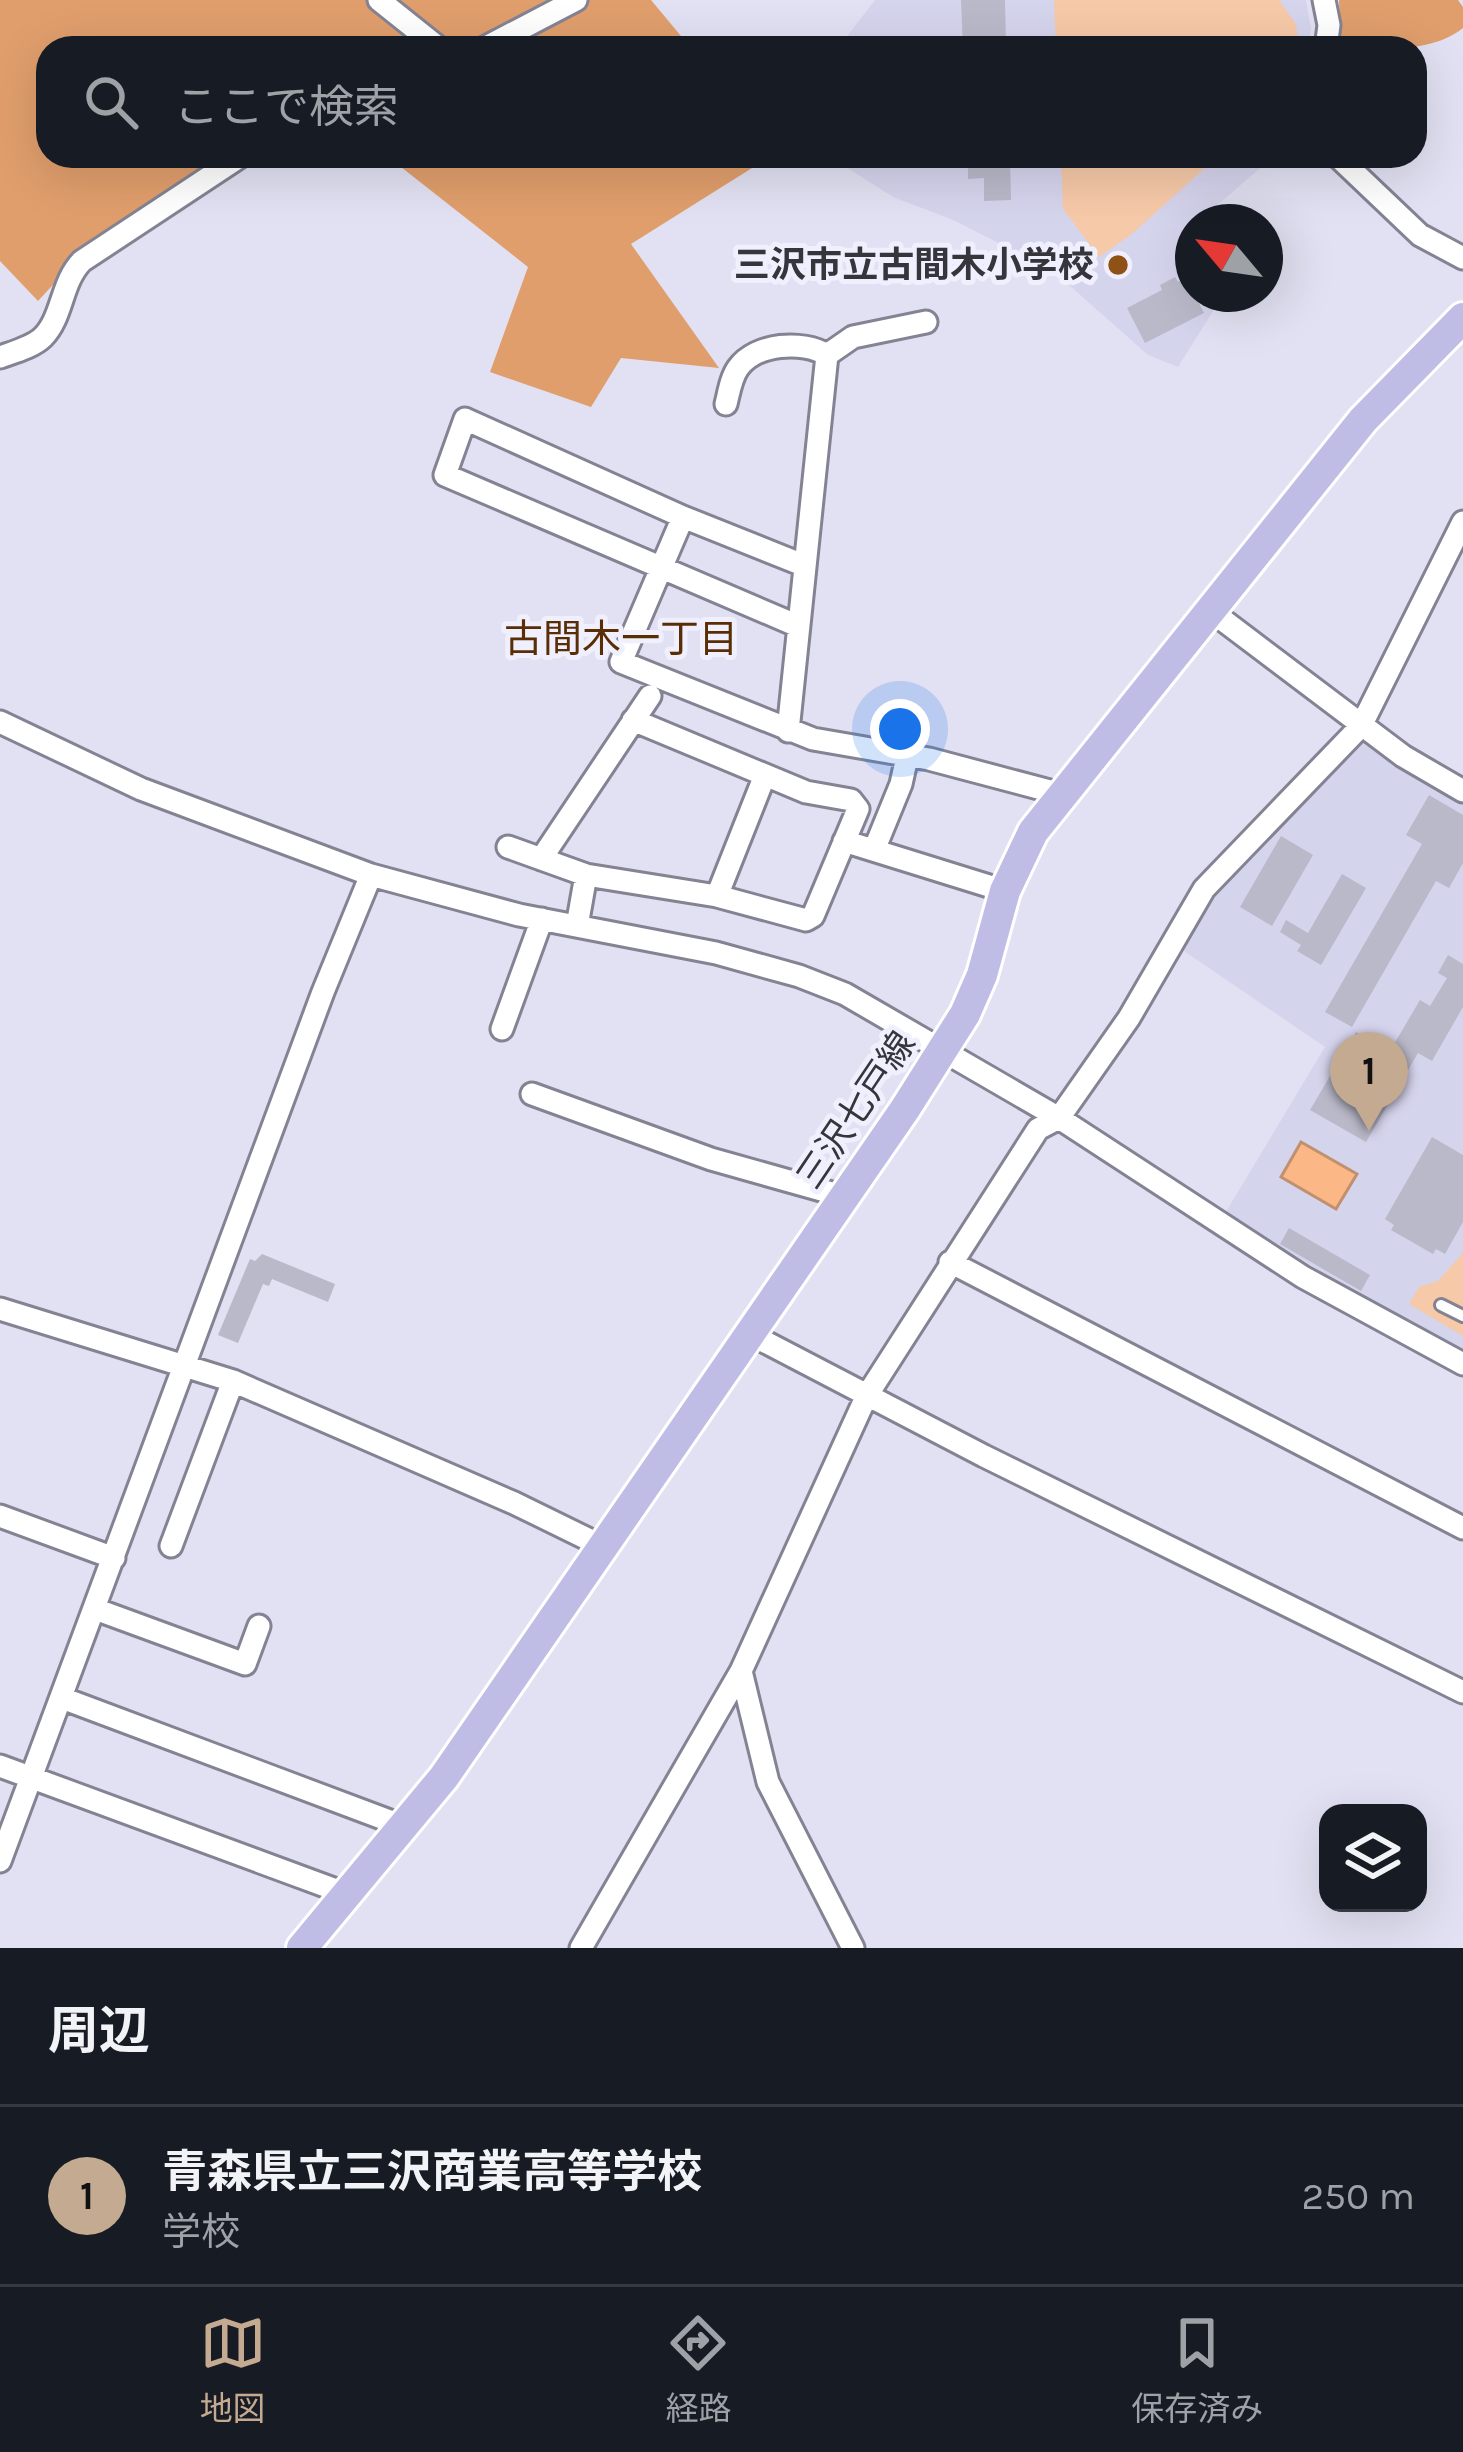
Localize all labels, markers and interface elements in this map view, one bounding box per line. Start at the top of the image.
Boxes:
search box [36,36,1427,168]
icon: search [78,69,144,135]
text: ここで検索 [174,81,399,133]
north arrow [1175,204,1283,312]
place label: 三沢市立古間木小学校 [734,244,1094,286]
marker: 三沢市立古間木小学校 [1105,252,1131,278]
district label: 古間木一丁目 [504,616,738,662]
your location [870,699,930,759]
street label: 三沢七戸線 [788,1024,924,1196]
pin: 1 [1330,1032,1408,1131]
map controls [1319,1804,1427,1912]
button: layers [1319,1804,1427,1912]
text: 周辺 [48,2001,150,2061]
text: 青森県立三沢商業高等学校 [162,2146,702,2198]
text: 1 [80,2173,94,2219]
text: 250 m [1301,2173,1415,2219]
text: 学校 [162,2209,240,2255]
tab: 地図 [200,2310,266,2430]
tab: 経路 [665,2310,731,2430]
tab: 保存済み [1131,2310,1263,2430]

